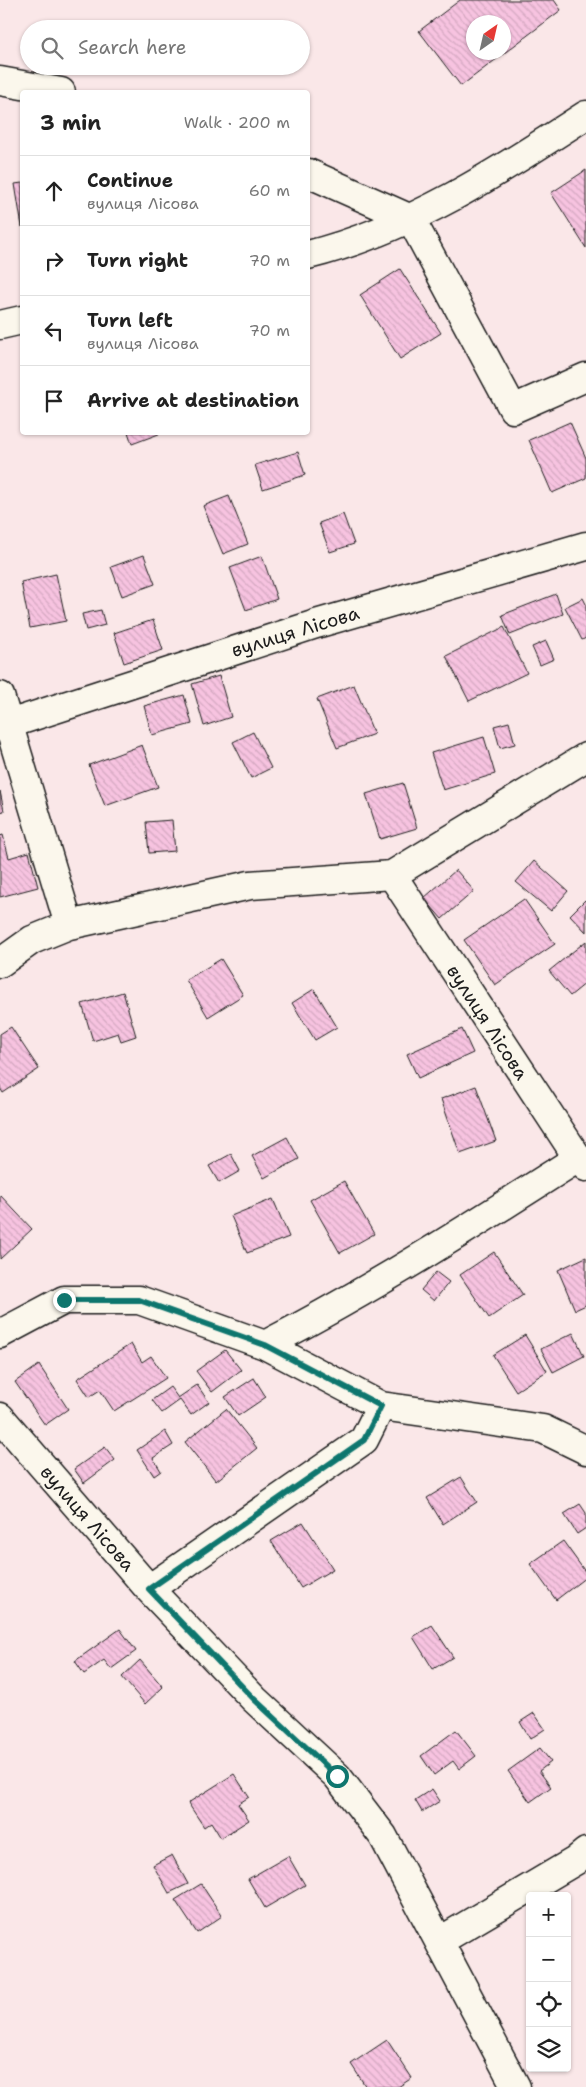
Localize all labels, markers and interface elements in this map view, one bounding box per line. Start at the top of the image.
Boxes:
north arrow [466,15,511,60]
search box [20,20,310,75]
icon: search [38,34,66,62]
text: Search here [78,35,187,60]
text: 3 min [40,109,101,137]
text: Walk · 200 m [184,112,290,133]
text: Continue [87,168,173,193]
icon: ahead [40,177,68,205]
text: 60 m [249,180,290,201]
text: вулиця Лісова [87,193,199,214]
icon: right [40,247,68,275]
text: Turn right [87,248,188,273]
text: 70 m [249,250,290,271]
text: Turn left [87,308,173,333]
icon: left [40,317,68,345]
text: 70 m [249,320,290,341]
text: вулиця Лісова [87,333,199,354]
icon: arrive [40,387,68,415]
text: Arrive at destination [87,388,299,413]
street label: вулиця Лісова [228,600,362,663]
street label: вулиця Лісова [441,960,534,1085]
route end [53,1289,76,1312]
street label: вулиця Лісова [35,1460,141,1577]
route start [326,1765,349,1788]
map controls [526,1892,571,2072]
button: + [526,1892,571,1937]
button: − [526,1937,571,1982]
button: locate [526,1982,571,2027]
button: layers [526,2027,571,2072]

